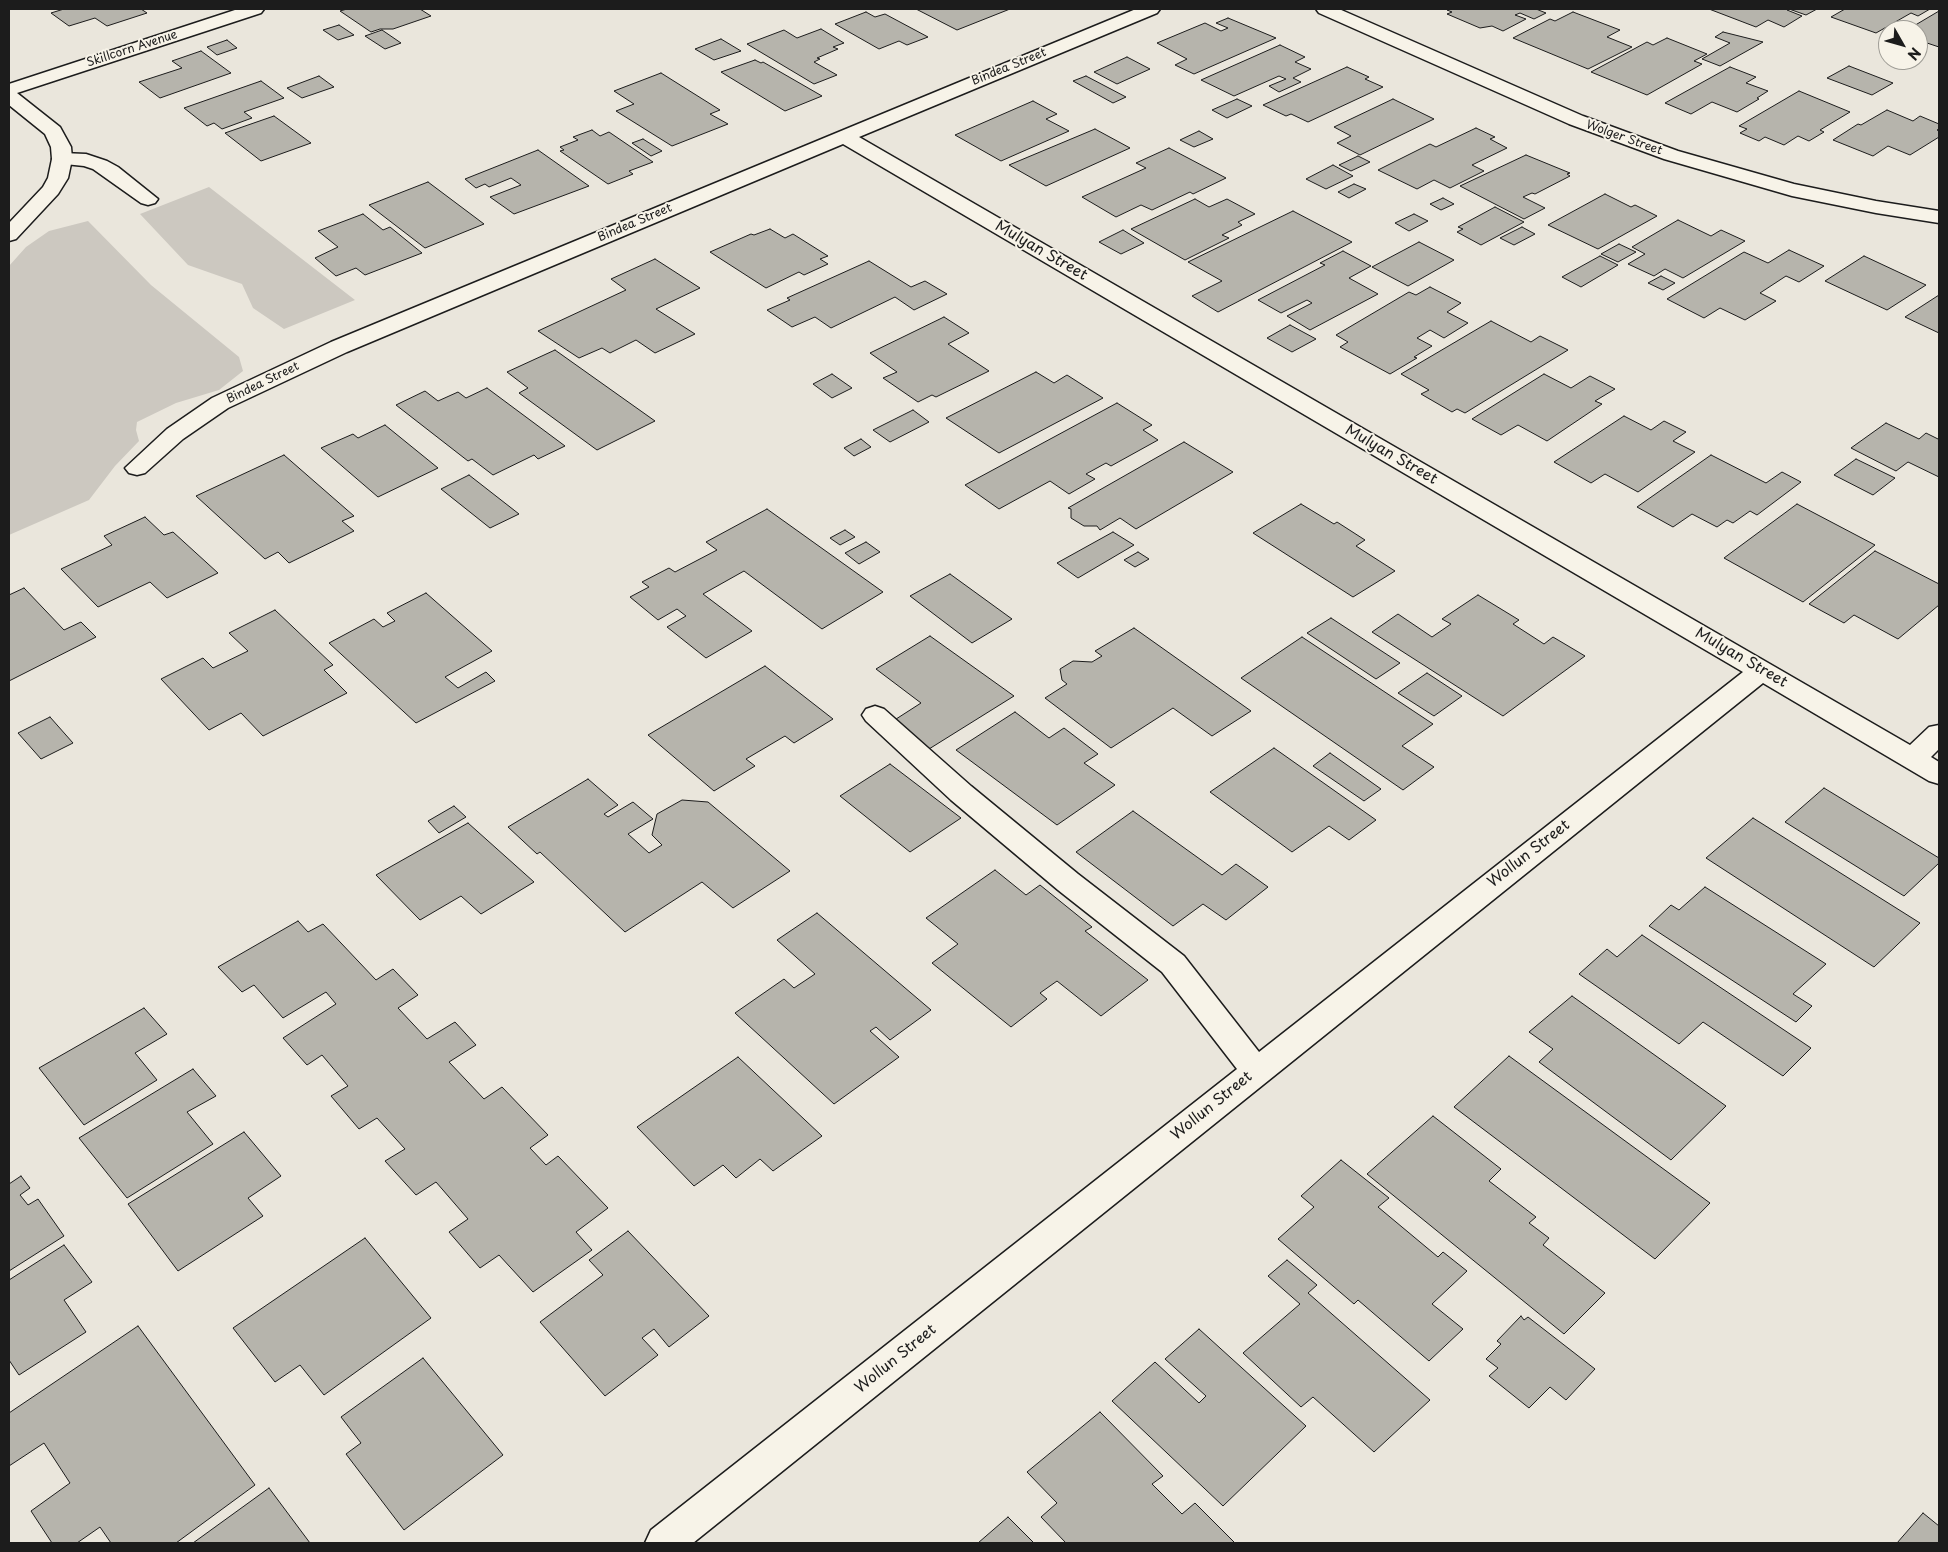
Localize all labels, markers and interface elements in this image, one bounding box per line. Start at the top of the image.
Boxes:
north arrow [1878,20,1928,70]
street label: Skillcorn Avenue [85,28,179,70]
text: N [1903,43,1926,65]
street label: Bindea Street [970,46,1048,88]
street label: Wolger Street [1584,118,1664,158]
street label: Bindea Street [596,201,674,245]
street label: Mulyan Street [992,217,1090,285]
street label: Bindea Street [224,359,302,407]
street label: Mulyan Street [1342,421,1440,489]
street label: Mulyan Street [1692,624,1790,692]
street label: Wollun Street [1484,816,1574,892]
street label: Wollun Street [1168,1068,1256,1144]
street label: Wollun Street [852,1321,940,1397]

